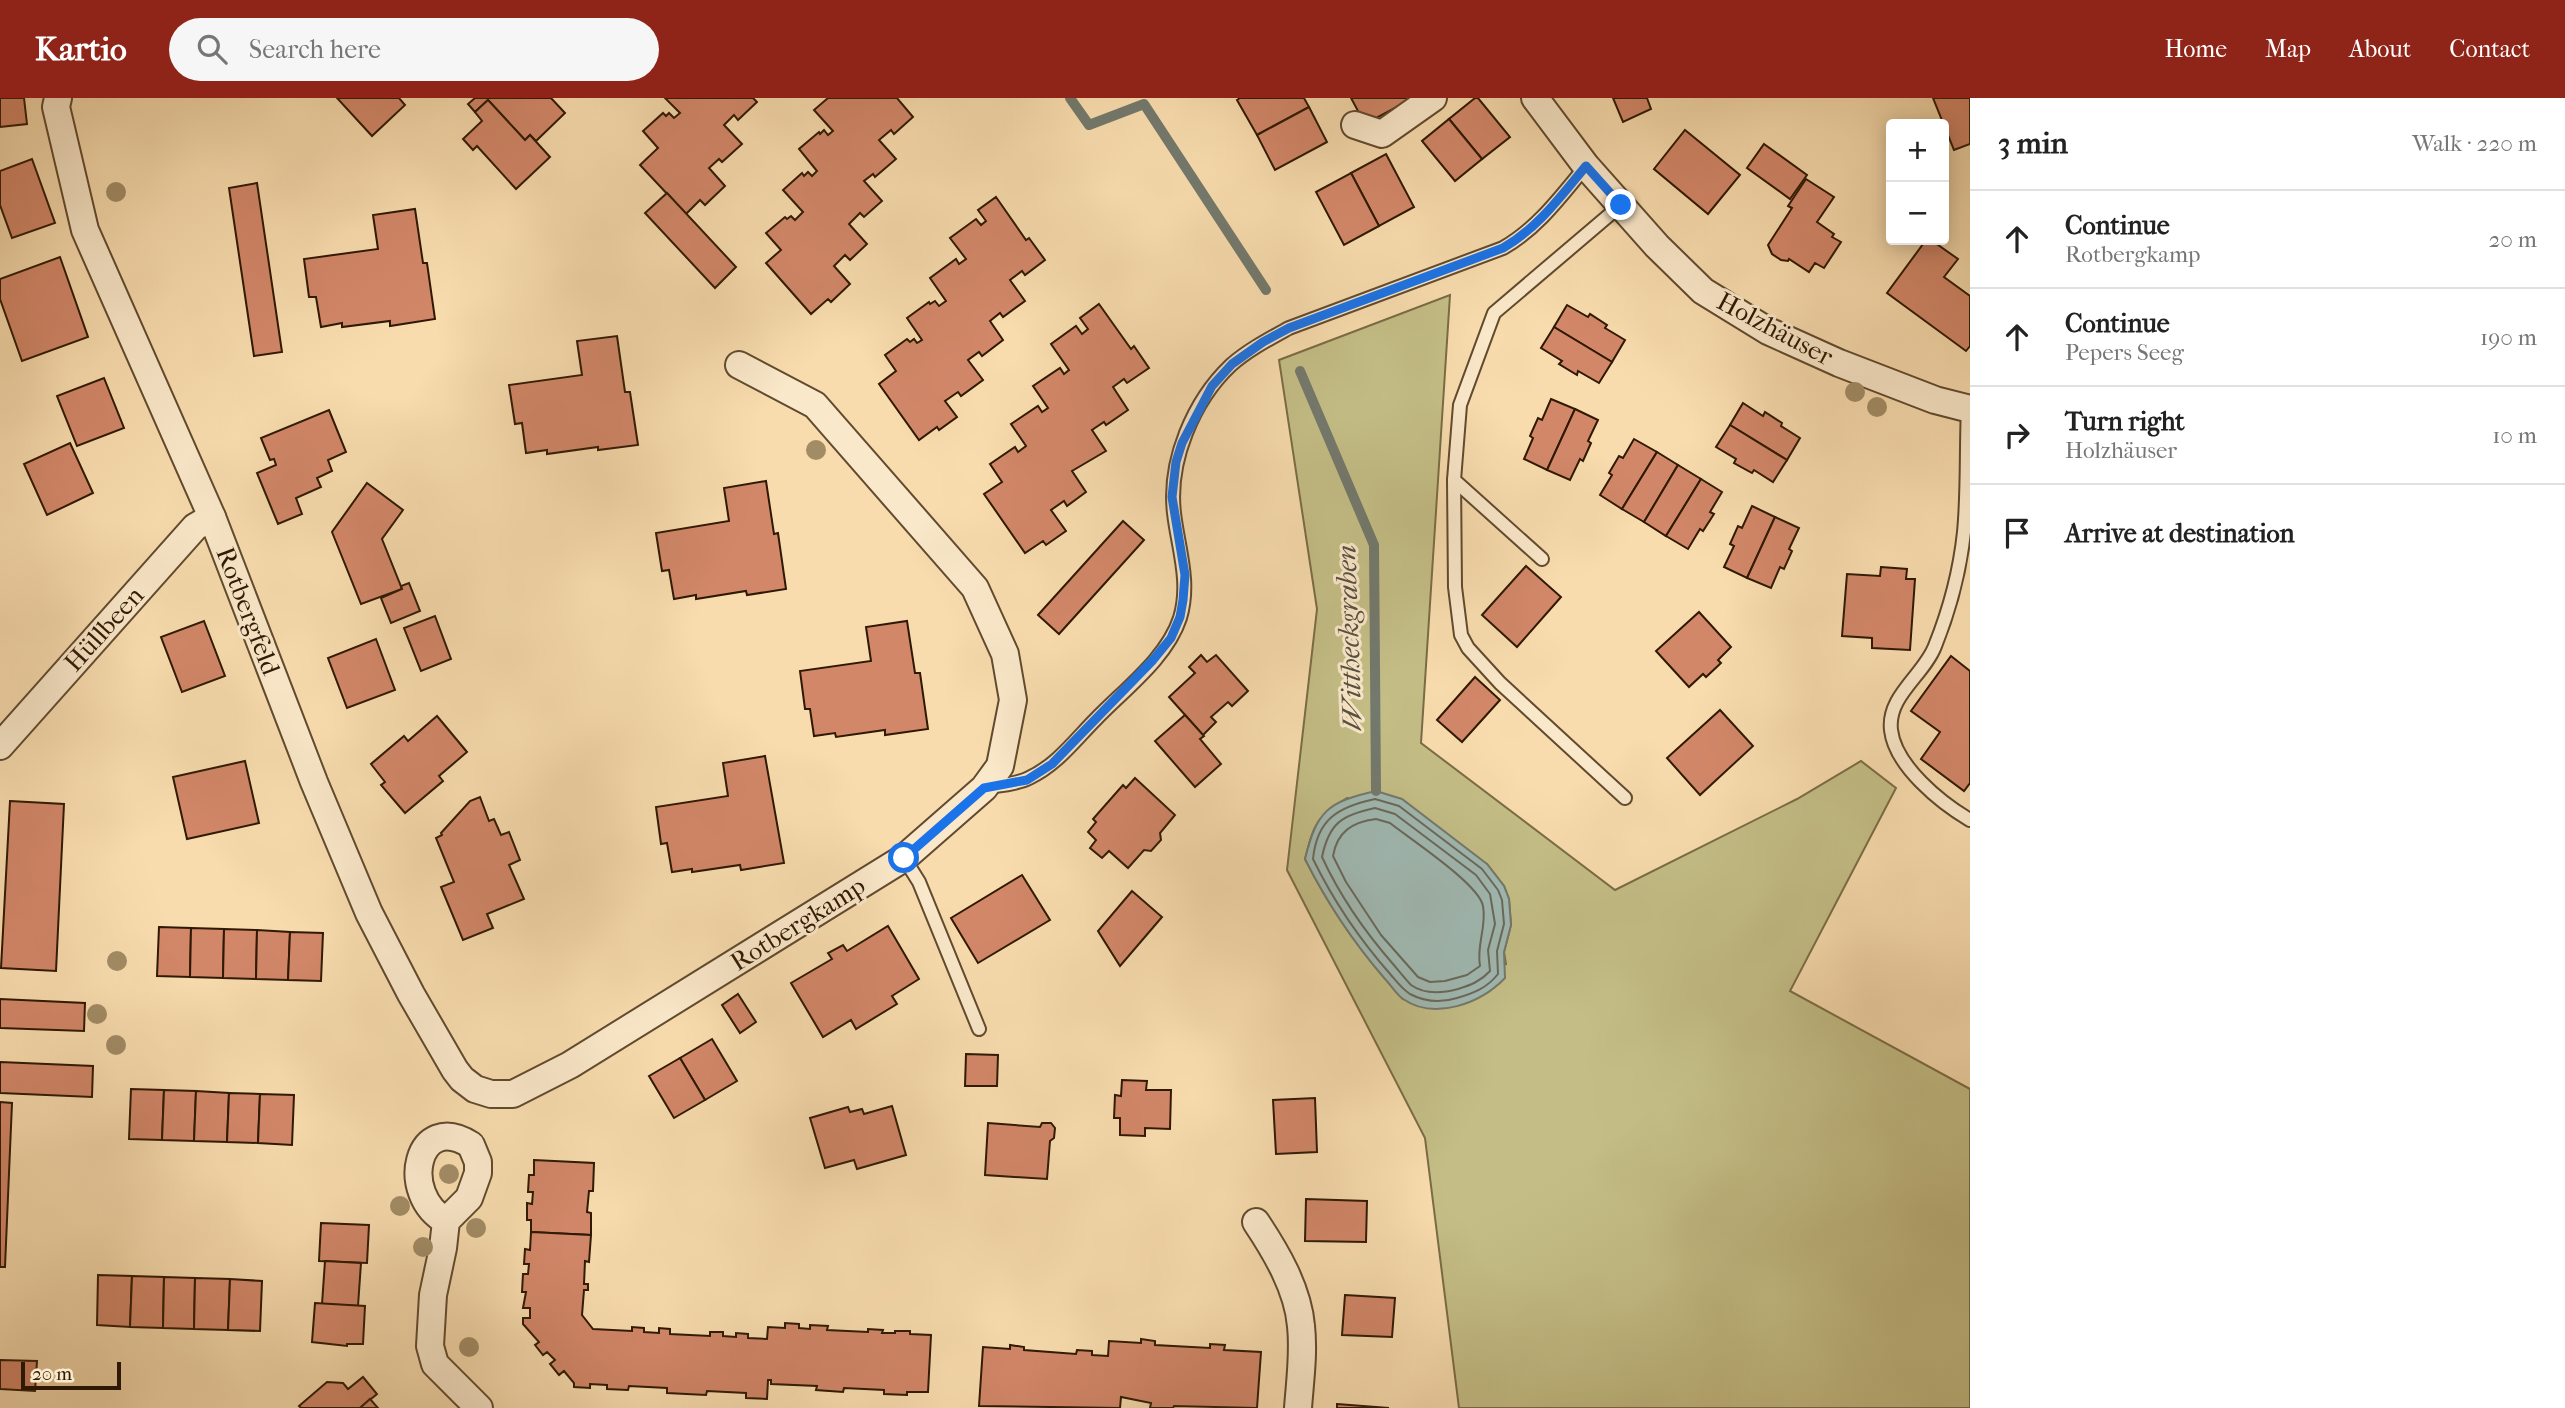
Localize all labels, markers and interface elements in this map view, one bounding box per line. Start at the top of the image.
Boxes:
search box [169,18,659,81]
text: Kartio [35,30,127,69]
icon: search [193,30,231,68]
text: Search here [249,34,381,65]
text: Home [2165,35,2227,63]
text: Map [2265,35,2311,63]
text: About [2349,35,2411,63]
text: Contact [2449,35,2530,63]
map controls [1886,119,1949,245]
button: + [1886,119,1949,182]
text: 3 min [1998,126,2068,161]
text: Walk · 220 m [2412,130,2537,157]
button: − [1886,182,1949,245]
route end [1605,189,1636,220]
text: Continue [2065,210,2170,241]
icon: ahead [1998,220,2036,258]
text: 20 m [2488,226,2537,253]
text: Rotbergkamp [2065,241,2201,268]
street label: Holzhäuser [1712,286,1838,372]
text: Continue [2065,308,2170,339]
icon: ahead [1998,318,2036,356]
text: 190 m [2480,324,2537,351]
text: Pepers Seeg [2065,339,2184,366]
text: Turn right [2065,406,2185,437]
icon: right [1998,416,2036,454]
text: 10 m [2492,422,2537,449]
text: Holzhäuser [2065,437,2177,464]
icon: arrive [1998,514,2036,552]
text: Arrive at destination [2065,518,2295,549]
street label: Rotbergfeld [209,543,287,680]
water label: Wittheckgraben [1329,544,1369,732]
street label: Hüllbeen [58,580,150,678]
route start [888,842,919,873]
street label: Rotbergkamp [725,870,871,978]
scale bar [21,1359,121,1391]
text: 20 m [32,1363,72,1385]

